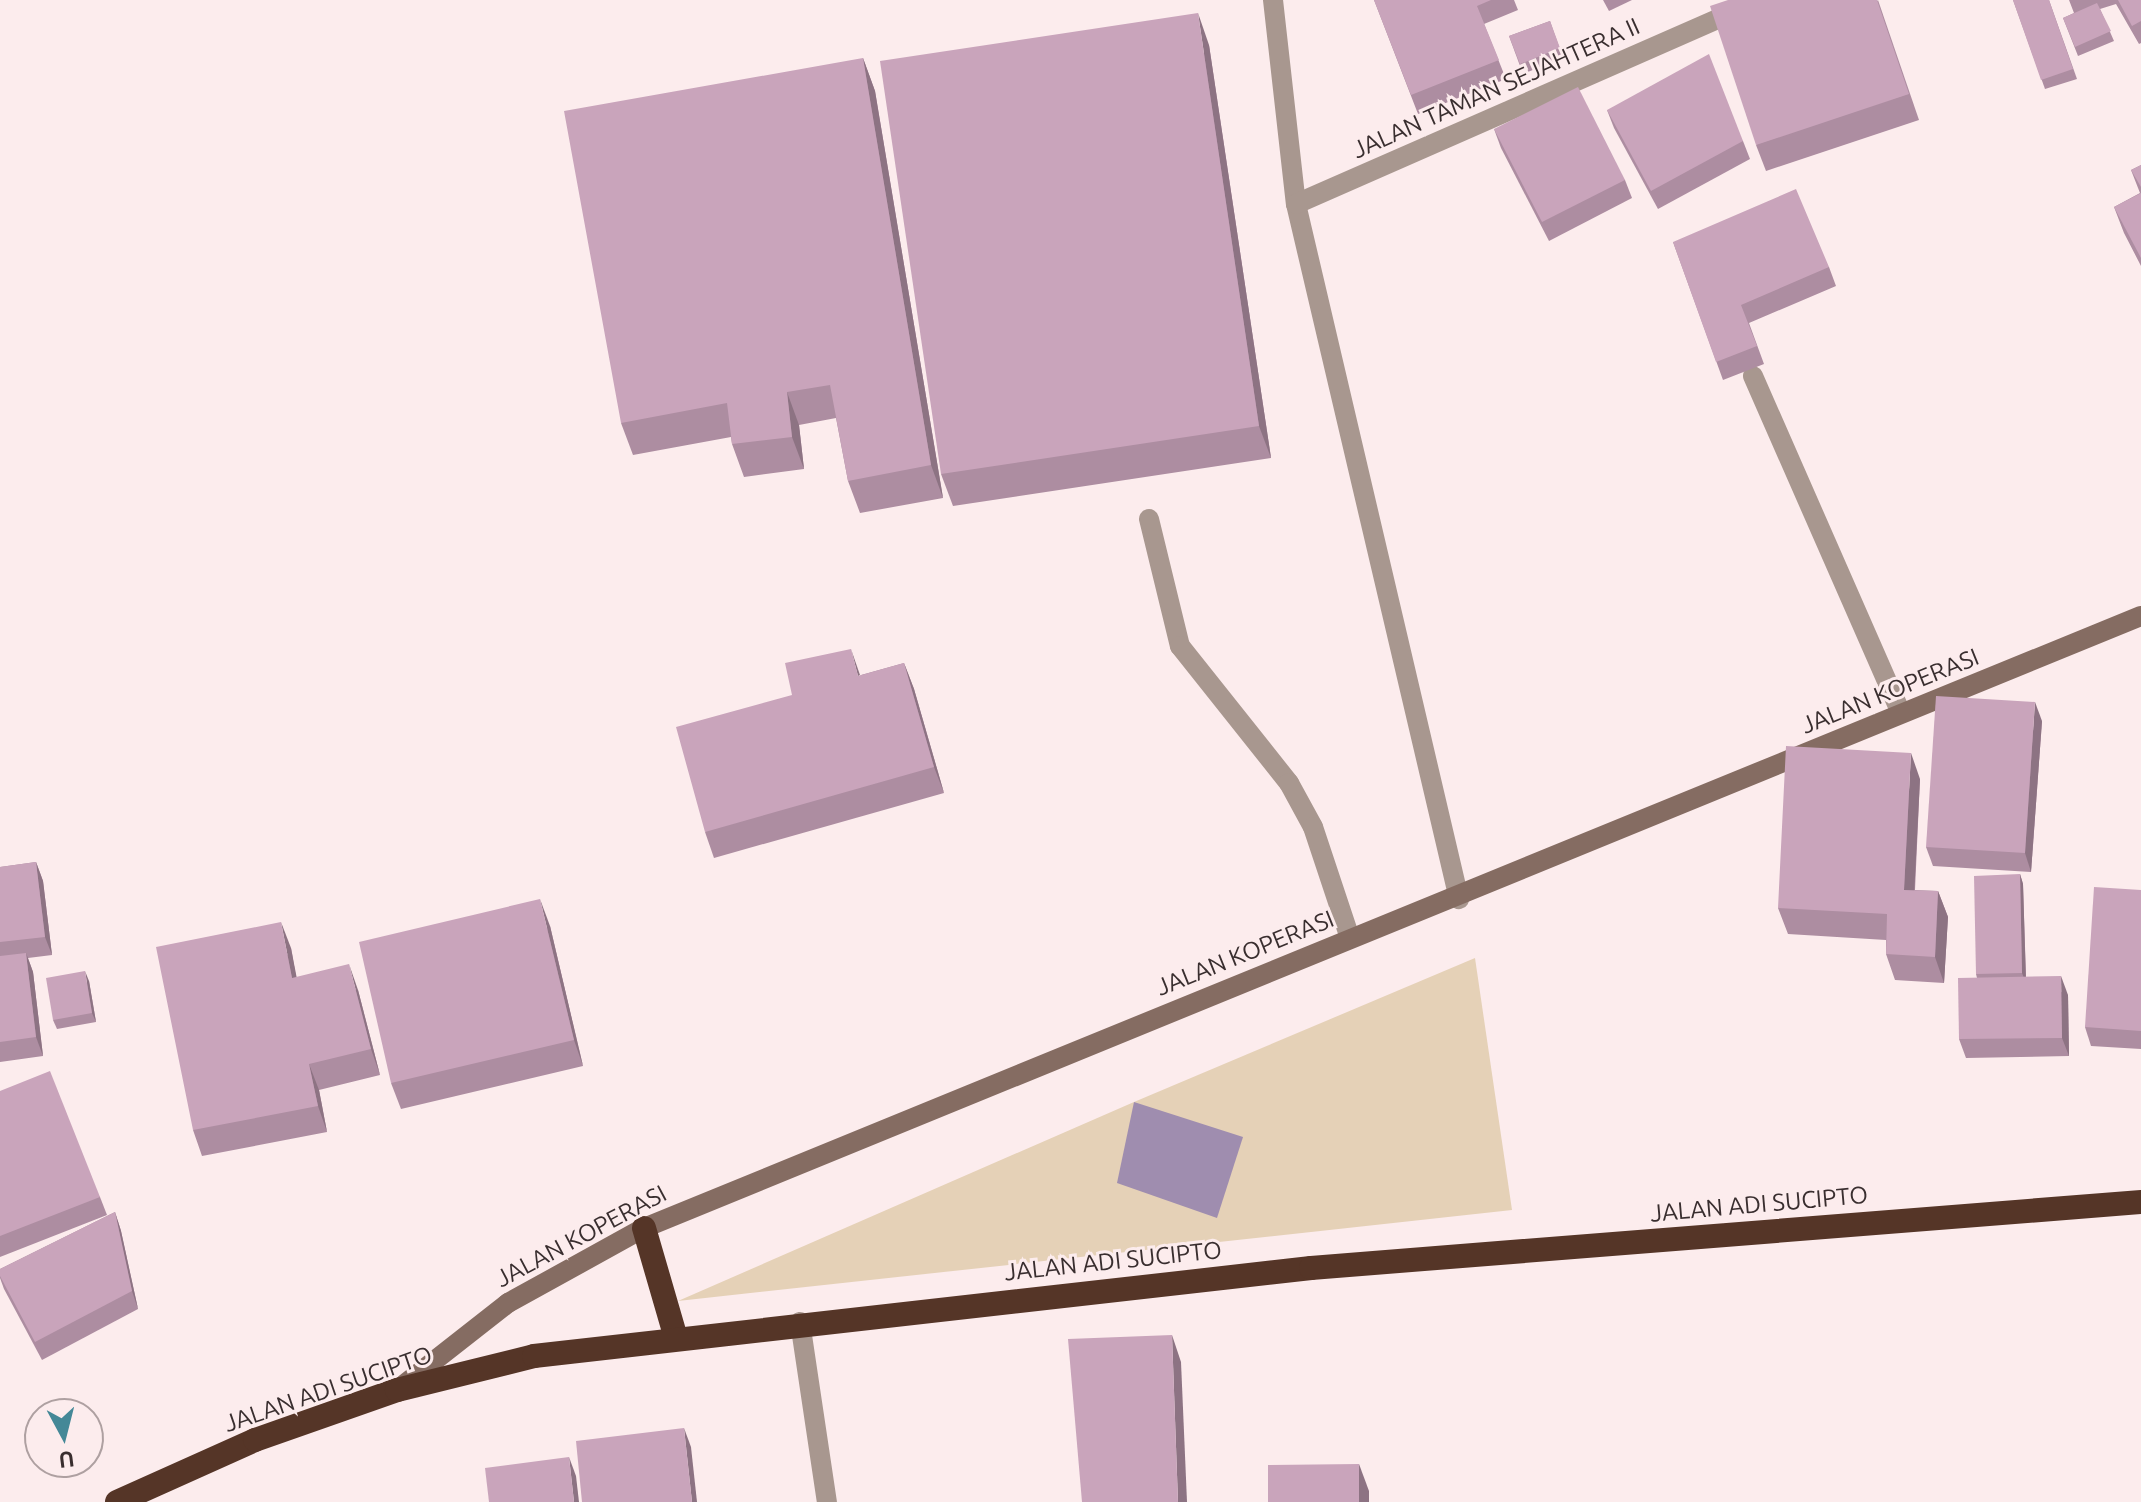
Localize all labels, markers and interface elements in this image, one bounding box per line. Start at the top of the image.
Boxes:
street label: JALAN TAMAN SEJAHTERA II [1348,11,1644,165]
street label: JALAN KOPERASI [1797,642,1983,740]
street label: JALAN KOPERASI [1152,904,1338,1002]
street label: JALAN KOPERASI [491,1179,671,1293]
street label: JALAN ADI SUCIPTO [1649,1180,1869,1228]
street label: JALAN ADI SUCIPTO [1003,1235,1223,1287]
street label: JALAN ADI SUCIPTO [220,1340,436,1438]
north arrow [24,1398,104,1478]
text: U [58,1447,76,1474]

